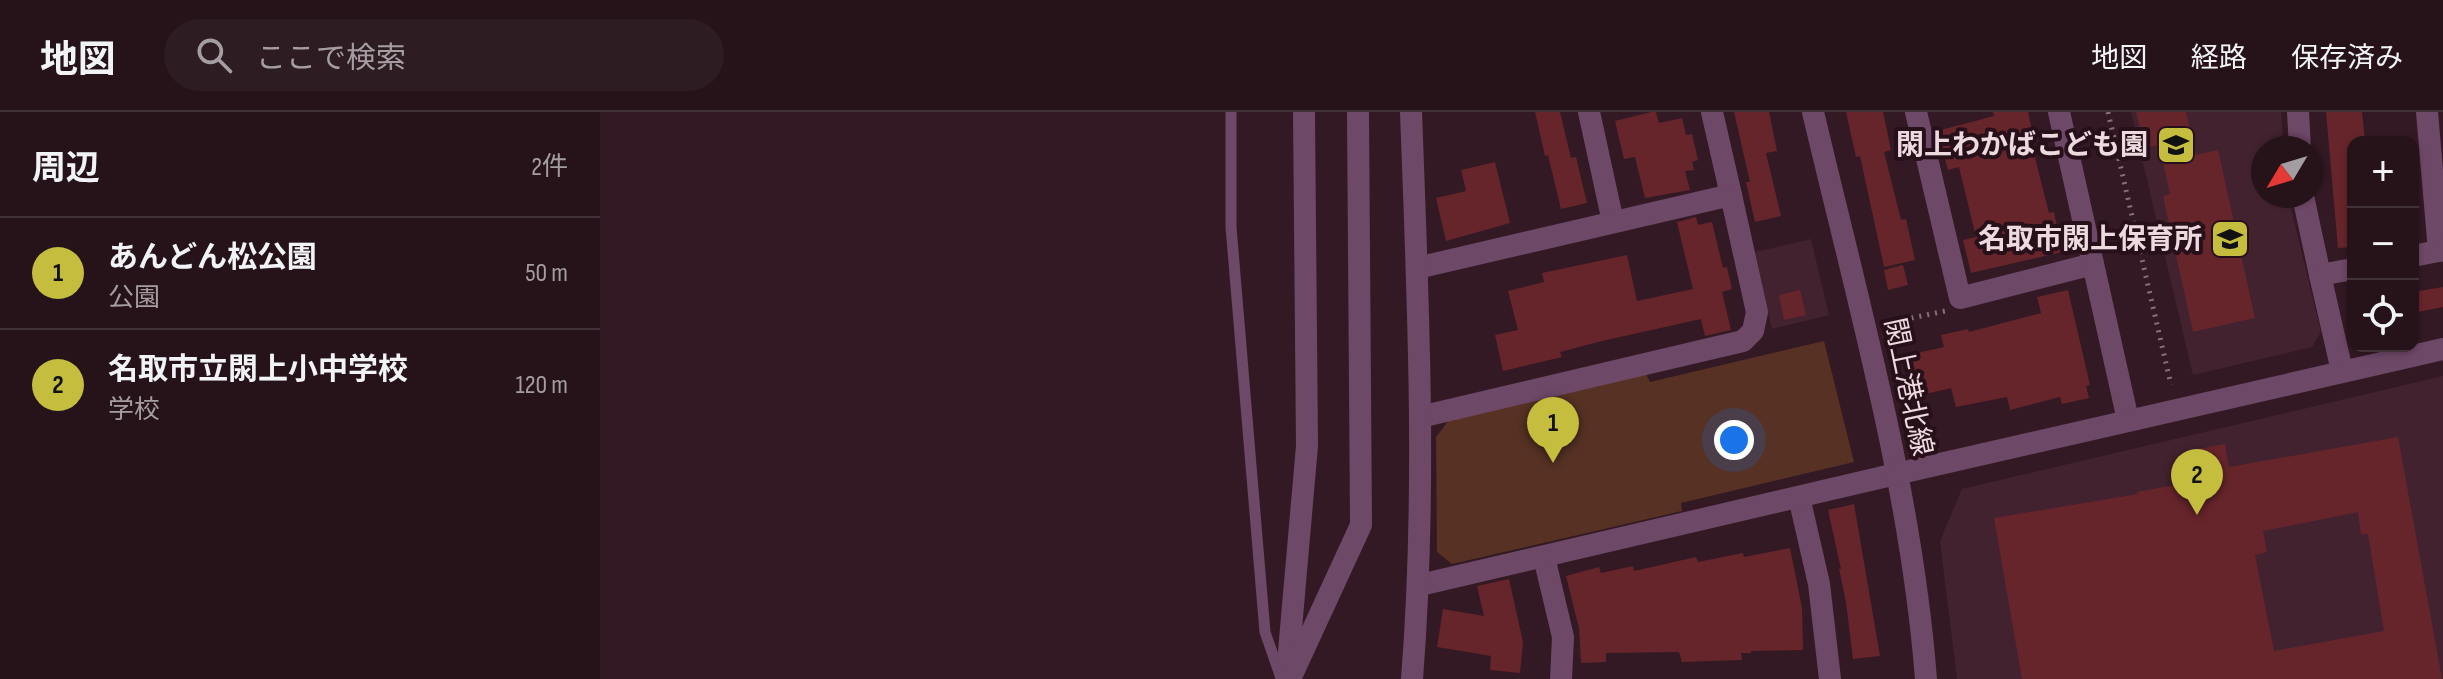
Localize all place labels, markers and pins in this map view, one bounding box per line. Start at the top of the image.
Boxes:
school or university icon: 閖上わかばこども園 [2155,124,2197,166]
place label: 閖上わかばこども園 [1896,129,2148,162]
school or university icon: 名取市閖上保育所 [2209,218,2251,260]
place label: 名取市閖上保育所 [1978,223,2202,256]
pin: 1 [1527,397,1579,463]
pin: 2 [2171,449,2223,515]

